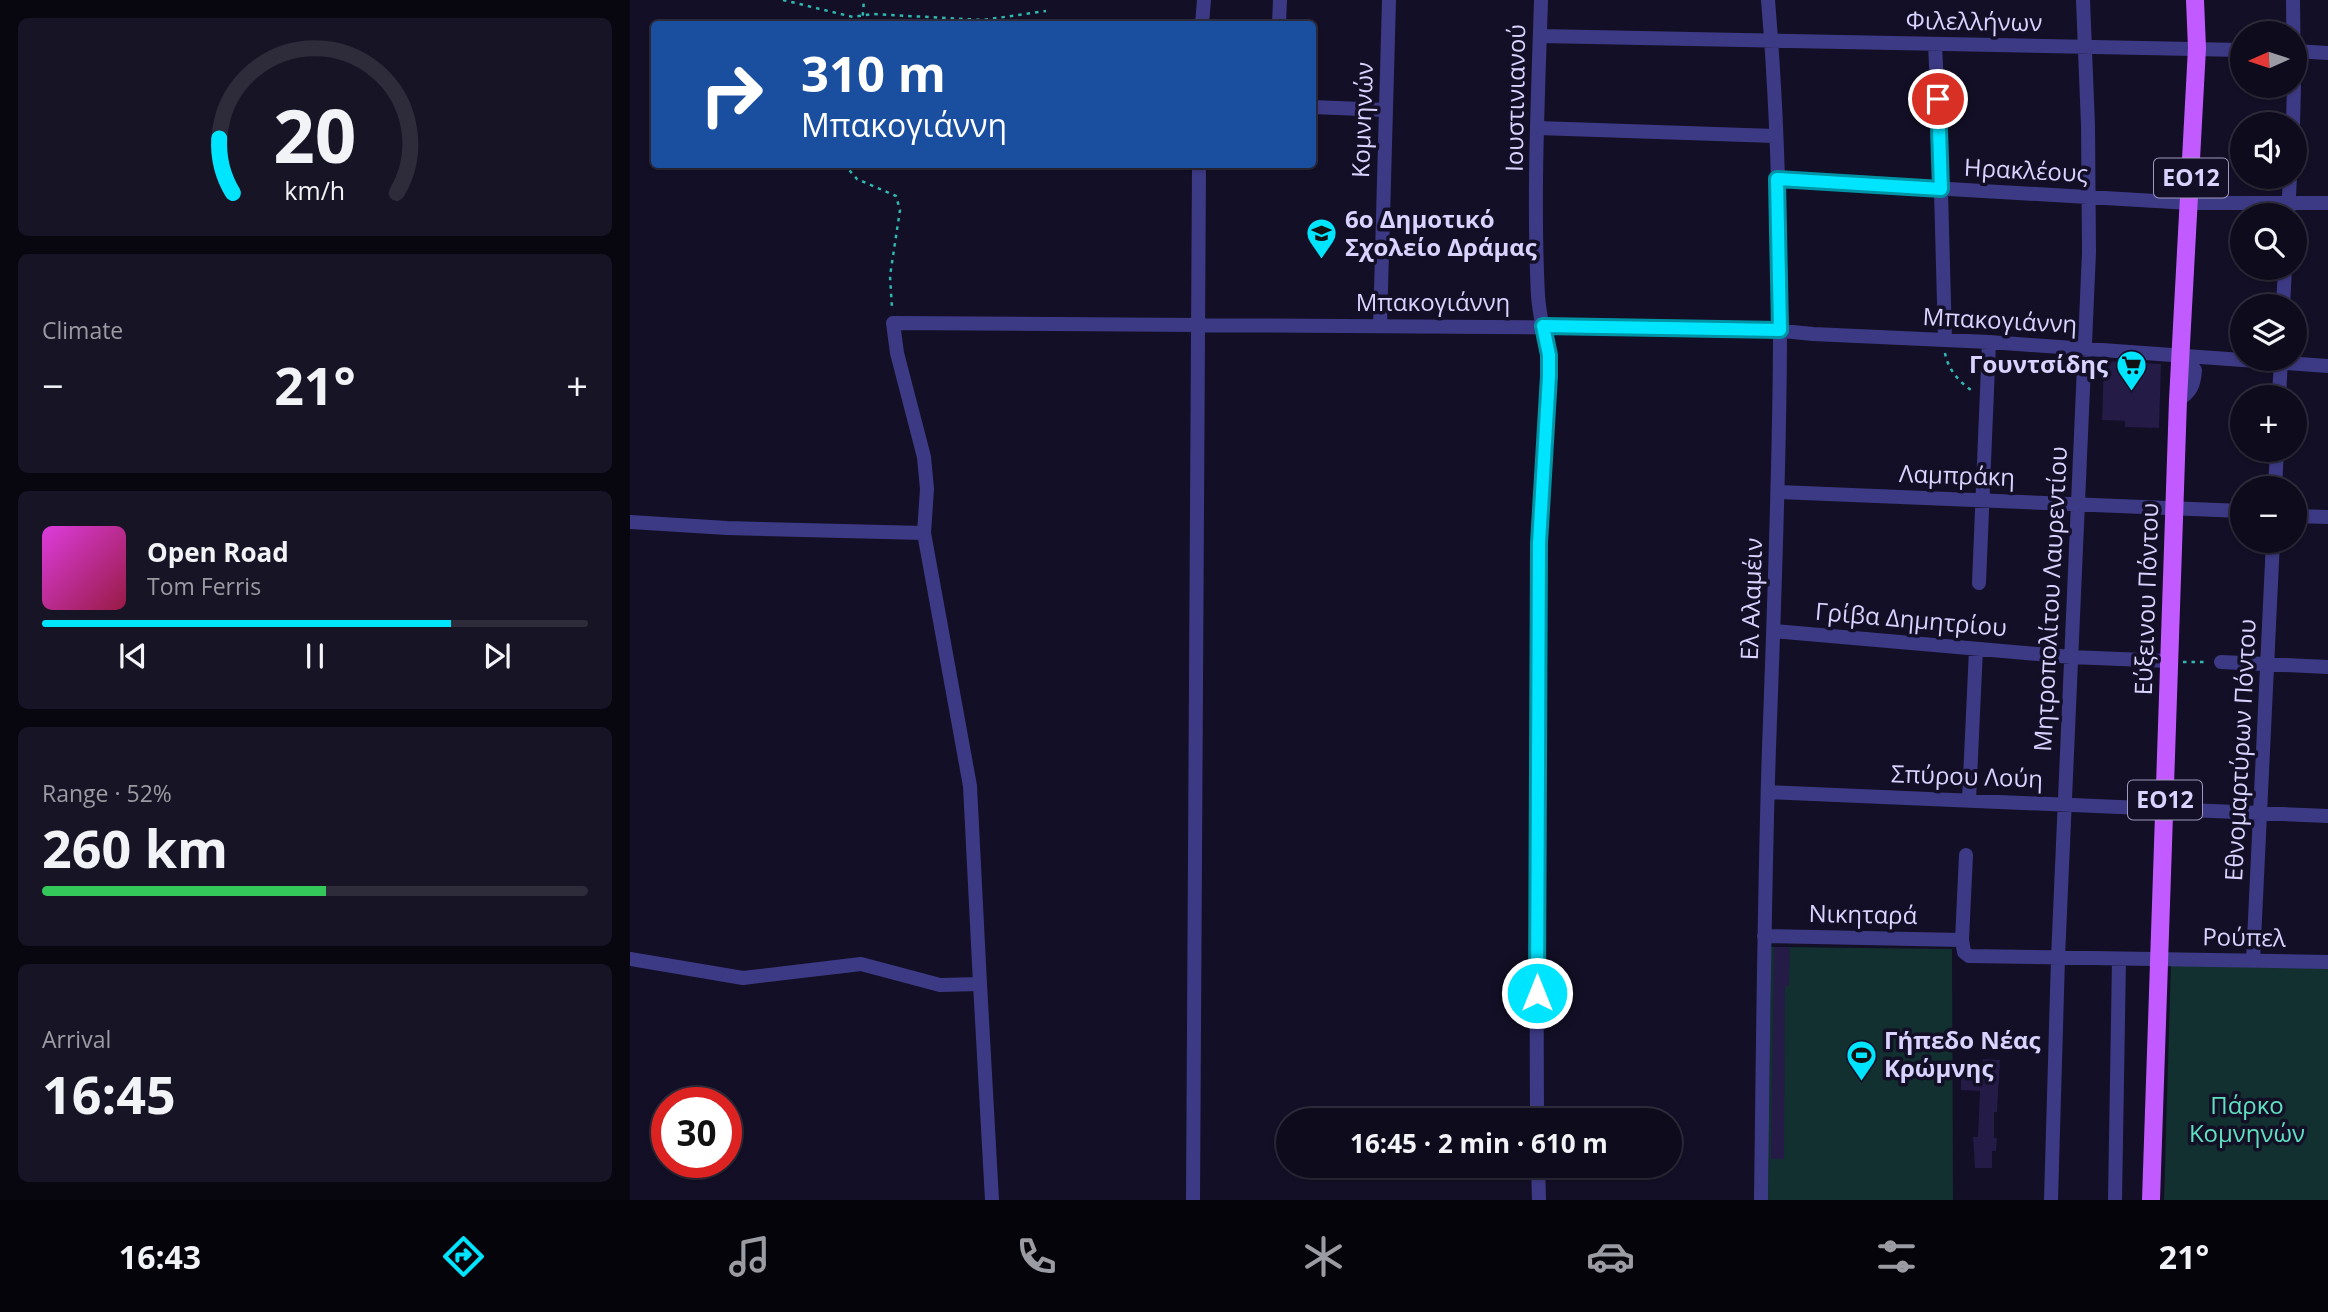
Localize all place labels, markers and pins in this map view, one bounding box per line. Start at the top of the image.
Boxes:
pin [1908,69,1968,129]
place label: 6o Δημοτικό Σχολείο Δράμας [1345,202,1537,263]
school or university icon: 6o Δημοτικό Σχολείο Δράμας [1305,217,1339,261]
place label: Γουντσίδης [1969,347,2108,380]
supermarket icon: Γουντσίδης [2114,348,2148,392]
place label: Γήπεδο Νέας Κρώμνης [1884,1023,2041,1084]
sports icon: Γήπεδο Νέας Κρώμνης [1844,1038,1878,1082]

